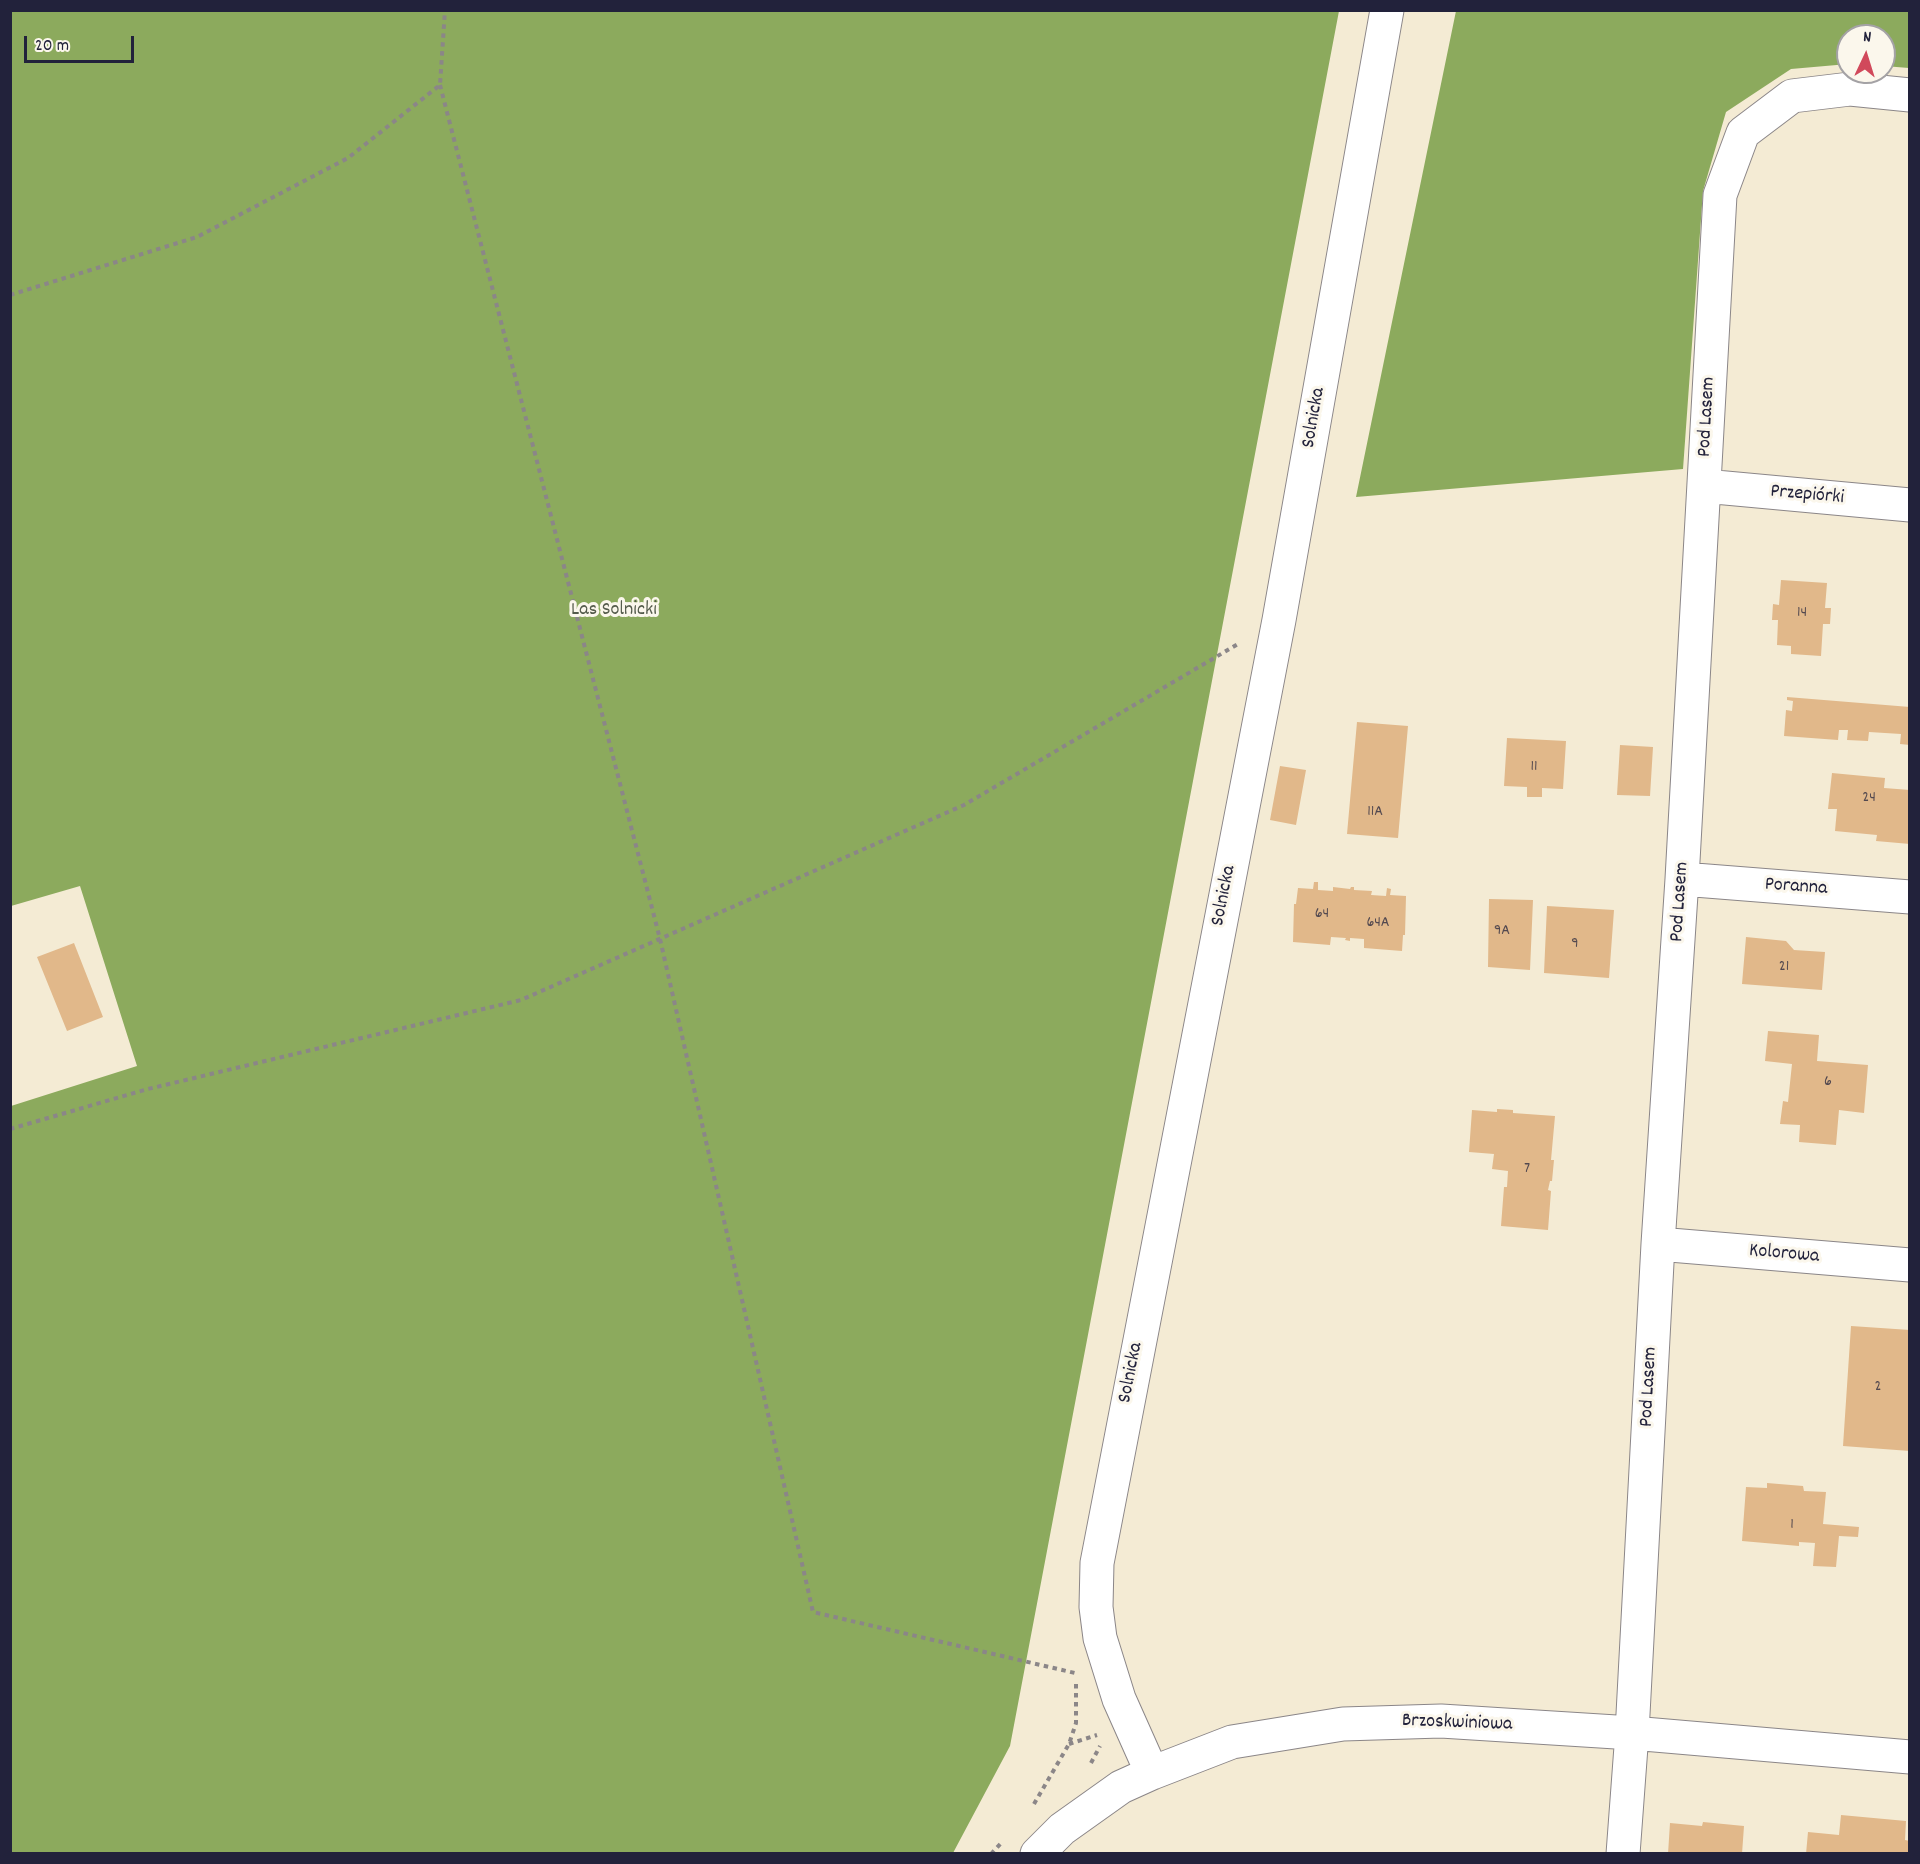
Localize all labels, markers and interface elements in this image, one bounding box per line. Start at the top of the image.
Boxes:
scale bar [27,24,136,62]
north arrow [1836,24,1896,84]
text: N [1862,26,1872,49]
text: 20 m [35,34,69,59]
street label: Pod Lasem [1694,376,1722,458]
street label: Solnicka [1298,386,1332,450]
street label: Przepiórki [1769,481,1845,511]
park label: Las Solnicki [571,599,657,623]
house number: 14 [1797,604,1807,624]
house number: 11 [1530,758,1538,778]
house number: 24 [1862,789,1876,809]
house number: 11A [1367,803,1383,823]
street label: Pod Lasem [1666,861,1696,943]
street label: Solnicka [1207,864,1243,928]
street label: Poranna [1764,874,1828,902]
house number: 64 [1315,905,1329,925]
house number: 64A [1366,914,1390,934]
house number: 9A [1494,922,1510,942]
house number: 9 [1571,935,1579,955]
house number: 21 [1779,958,1789,978]
house number: 6 [1824,1073,1832,1093]
house number: 7 [1524,1160,1530,1180]
street label: Kolorowa [1748,1240,1820,1270]
street label: Solnicka [1114,1341,1150,1405]
street label: Pod Lasem [1636,1346,1664,1428]
house number: 2 [1875,1378,1881,1398]
house number: 1 [1790,1516,1794,1536]
street label: Brzoskwiniowa [1401,1710,1513,1738]

